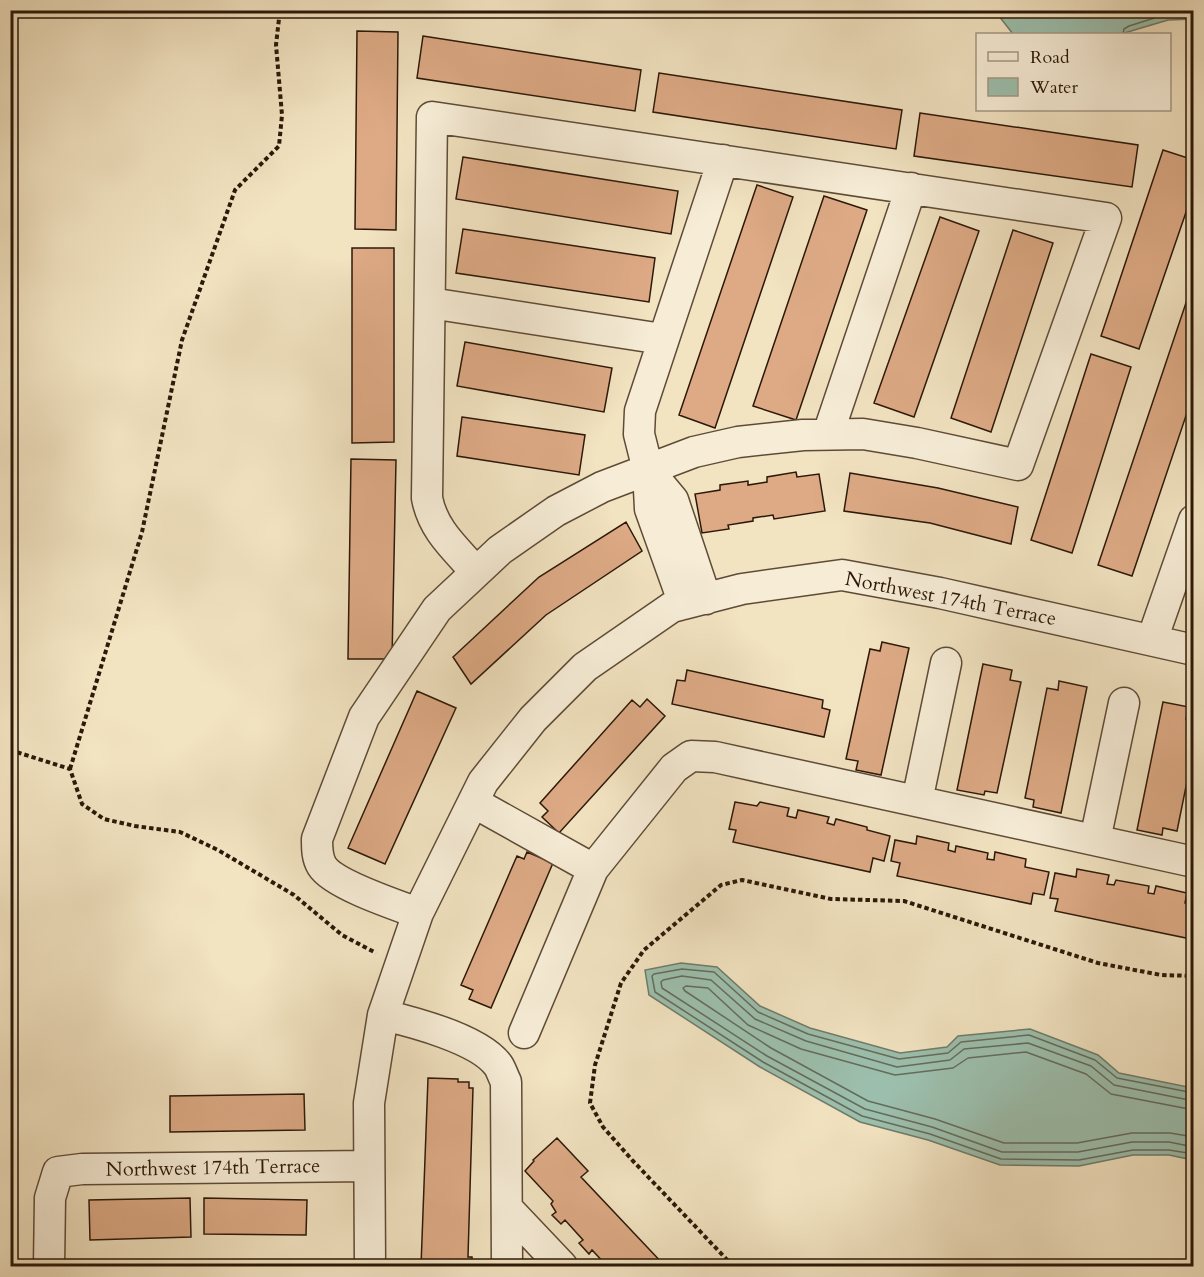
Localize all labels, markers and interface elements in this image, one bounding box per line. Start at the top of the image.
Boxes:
legend [976,33,1171,111]
text: Road [1030,45,1070,70]
text: Water [1029,75,1079,100]
street label: Northwest 174th Terrace [843,565,1059,632]
street label: Northwest 174th Terrace [106,1152,321,1183]

